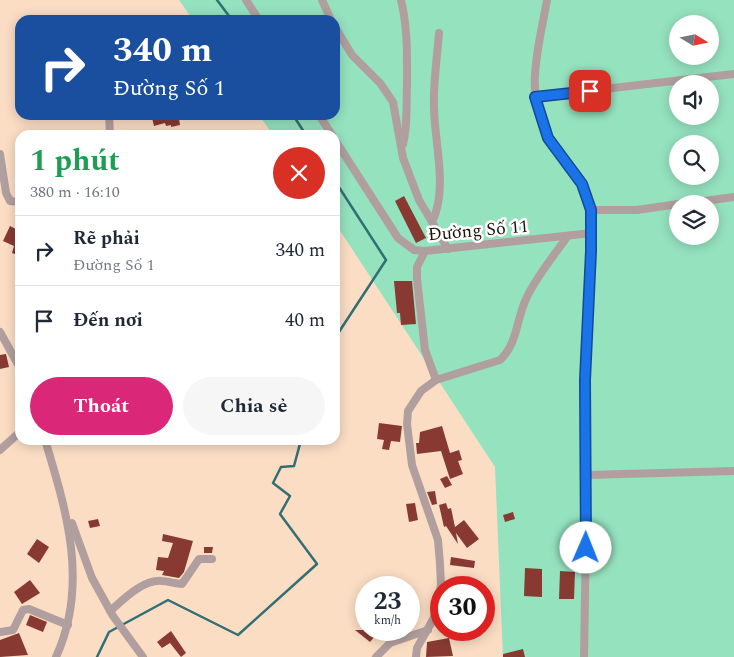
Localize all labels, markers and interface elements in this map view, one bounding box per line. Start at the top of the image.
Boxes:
north arrow [669,15,719,65]
map controls [669,15,719,245]
text: 340 m [113,24,212,77]
icon: right [30,35,95,100]
pin [569,70,611,112]
text: Đường Số 1 [113,72,225,105]
button: sound [669,75,719,125]
icon: arrive [576,77,604,105]
button: search [669,135,719,185]
text: 1 phút [30,138,120,184]
button: close [273,147,325,199]
text: 380 m · 16:10 [30,180,120,204]
button: layers [669,195,719,245]
street label: Đường Số 11 [427,213,529,248]
text: Rẽ phải [73,224,140,253]
text: 340 m [275,236,325,265]
icon: right [30,237,58,265]
text: Đường Số 1 [73,253,154,277]
text: Đến nơi [73,306,143,335]
text: 40 m [285,306,325,335]
icon: arrive [30,307,58,335]
button: Thoát [30,377,173,435]
button: Chia sẻ [183,377,325,435]
position arrow [559,521,611,573]
speed limit sign: 30 [430,576,495,641]
text: 23 [373,583,402,621]
text: km/h [374,611,401,630]

